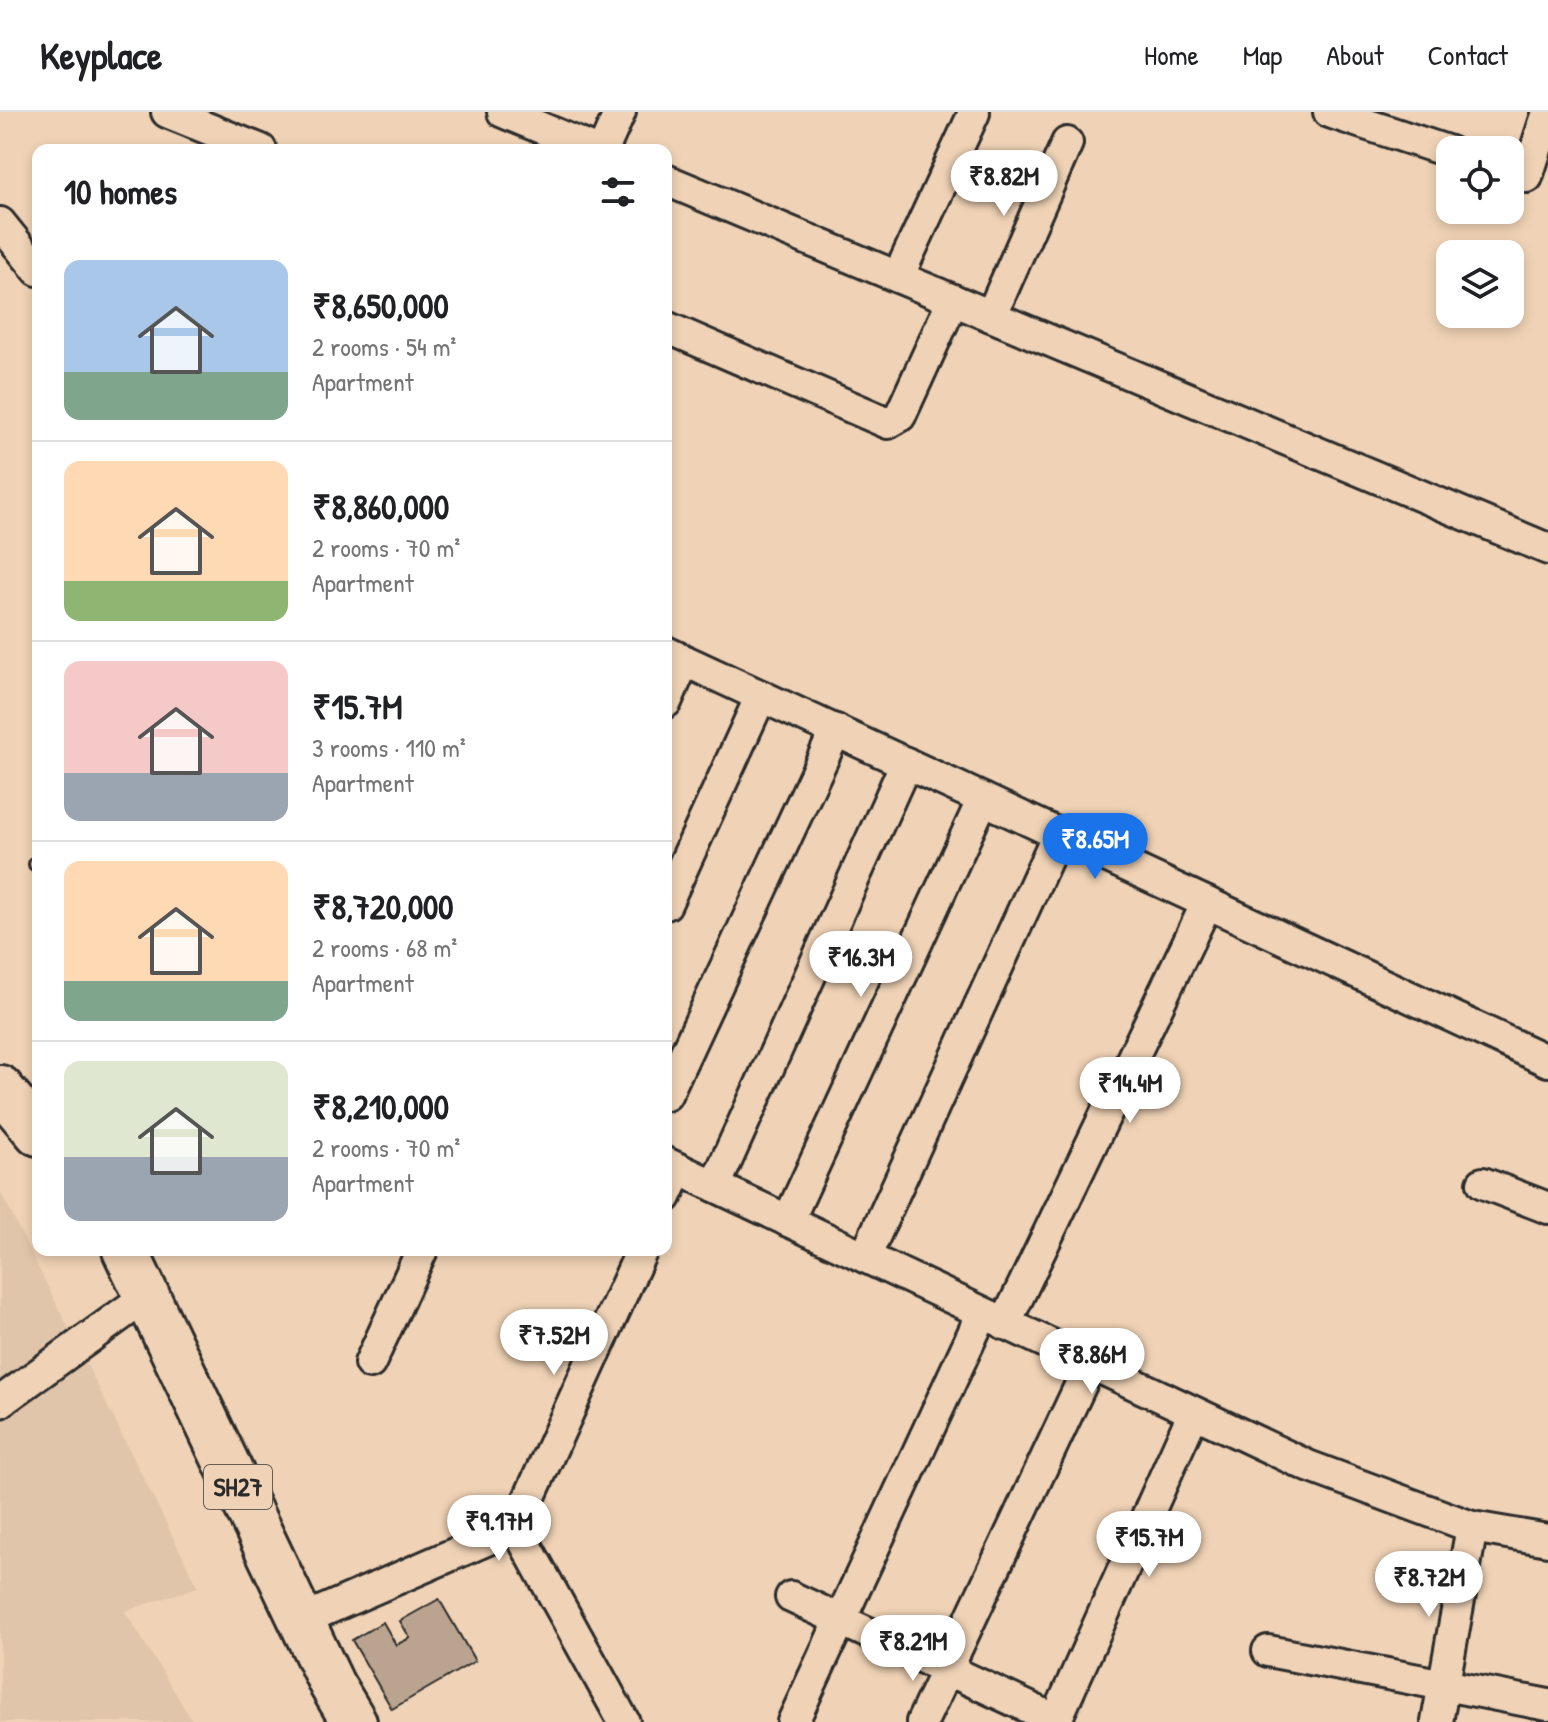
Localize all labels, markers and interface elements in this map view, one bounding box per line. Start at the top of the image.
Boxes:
text: Keyplace [40,29,162,81]
text: Home [1144,36,1199,74]
text: Map [1243,36,1282,74]
text: About [1326,36,1384,74]
text: Contact [1428,36,1508,74]
map controls [1436,136,1524,328]
button: locate [1436,136,1524,224]
pin: ₹8.82M [939,150,1069,218]
text: ₹8.82M [969,158,1039,193]
text: 10 homes [64,169,177,215]
icon: filters [596,170,640,214]
button: layers [1436,240,1524,328]
text: ₹8,650,000 [312,283,449,329]
icon: home [128,292,224,388]
text: 2 rooms · 54 m² [312,329,456,364]
text: Apartment [312,364,414,399]
text: ₹8,860,000 [312,484,449,530]
icon: home [128,493,224,589]
text: 2 rooms · 70 m² [312,530,460,565]
text: Apartment [312,565,414,600]
text: ₹15.7M [312,684,403,730]
icon: home [128,693,224,789]
text: 3 rooms · 110 m² [312,730,466,765]
text: Apartment [312,765,414,800]
pin: ₹8.65M [1030,813,1160,881]
text: ₹8.65M [1061,821,1129,856]
text: ₹8,720,000 [312,884,454,930]
icon: home [128,893,224,989]
text: 2 rooms · 68 m² [312,930,457,965]
pin: ₹16.3M [796,931,926,999]
text: ₹16.3M [827,939,895,974]
text: Apartment [312,965,414,1000]
pin: ₹14.4M [1065,1057,1195,1125]
text: ₹14.4M [1098,1065,1162,1100]
text: ₹8,210,000 [312,1084,449,1130]
icon: home [128,1093,224,1189]
text: 2 rooms · 70 m² [312,1130,460,1165]
text: Apartment [312,1165,414,1200]
pin: ₹7.52M [489,1309,619,1377]
text: ₹7.52M [518,1317,590,1352]
pin: ₹8.86M [1027,1328,1157,1396]
text: ₹8.86M [1058,1336,1126,1371]
road number: SH27 [204,1465,272,1509]
pin: ₹9.17M [434,1495,564,1563]
text: ₹9.17M [465,1503,533,1538]
pin: ₹15.7M [1084,1511,1214,1579]
text: ₹15.7M [1114,1519,1184,1554]
pin: ₹8.72M [1364,1551,1494,1619]
text: ₹8.72M [1393,1559,1465,1594]
pin: ₹8.21M [848,1615,978,1683]
text: ₹8.21M [879,1623,947,1658]

